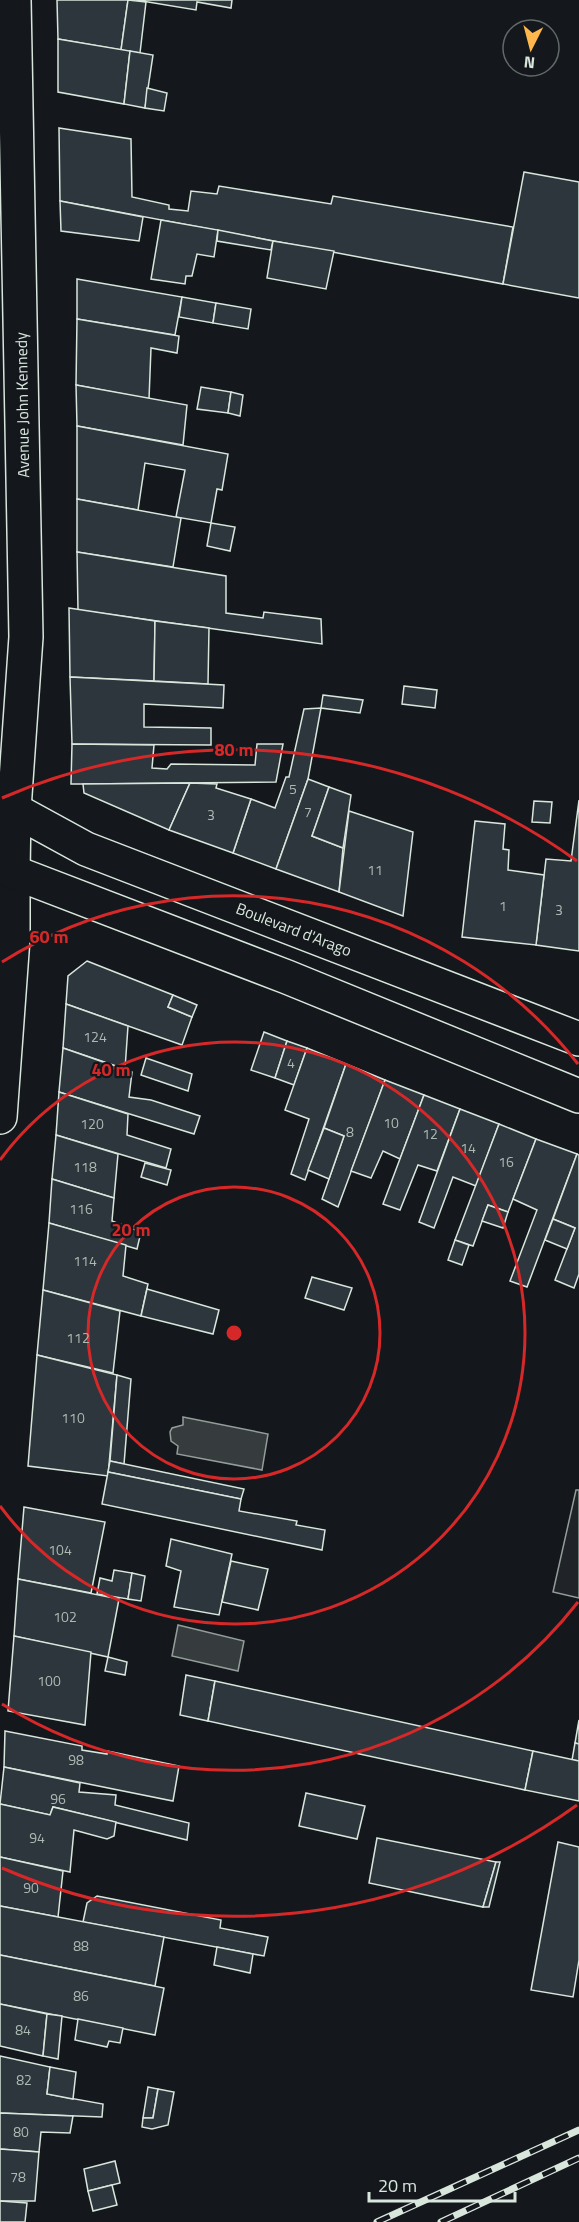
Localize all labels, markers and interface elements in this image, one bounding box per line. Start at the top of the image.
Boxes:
north arrow [501,18,561,78]
text: N [523,50,536,75]
street label: Avenue John Kennedy [9,332,35,478]
text: 80 m [214,736,254,763]
house number: 5 [289,778,297,799]
house number: 7 [304,801,312,822]
house number: 3 [207,804,215,825]
house number: 11 [367,859,383,880]
house number: 1 [499,895,507,916]
street label: Boulevard d'Arago [233,896,355,962]
house number: 3 [555,899,563,920]
text: 60 m [29,923,69,950]
house number: 124 [83,1026,107,1047]
house number: 4 [287,1052,295,1073]
text: 40 m [91,1056,131,1083]
house number: 10 [383,1112,399,1133]
house number: 120 [80,1113,104,1134]
house number: 8 [346,1121,354,1142]
house number: 12 [422,1123,438,1144]
house number: 14 [460,1137,476,1158]
house number: 16 [498,1151,514,1172]
house number: 118 [73,1156,97,1177]
house number: 116 [69,1198,93,1219]
text: 20 m [111,1216,151,1243]
house number: 114 [73,1250,97,1271]
centre of rings [224,1323,244,1343]
house number: 112 [66,1327,90,1348]
house number: 110 [61,1407,85,1428]
house number: 104 [48,1539,72,1560]
house number: 102 [53,1606,77,1627]
house number: 100 [37,1670,61,1691]
house number: 98 [68,1749,84,1770]
house number: 96 [50,1788,66,1809]
house number: 94 [29,1827,45,1848]
house number: 90 [23,1877,39,1898]
house number: 88 [73,1935,89,1956]
house number: 86 [73,1985,89,2006]
house number: 84 [15,2019,31,2040]
house number: 82 [16,2069,32,2090]
house number: 80 [13,2121,29,2142]
scale bar [369,2165,514,2203]
house number: 78 [10,2166,26,2187]
text: 20 m [378,2172,417,2199]

